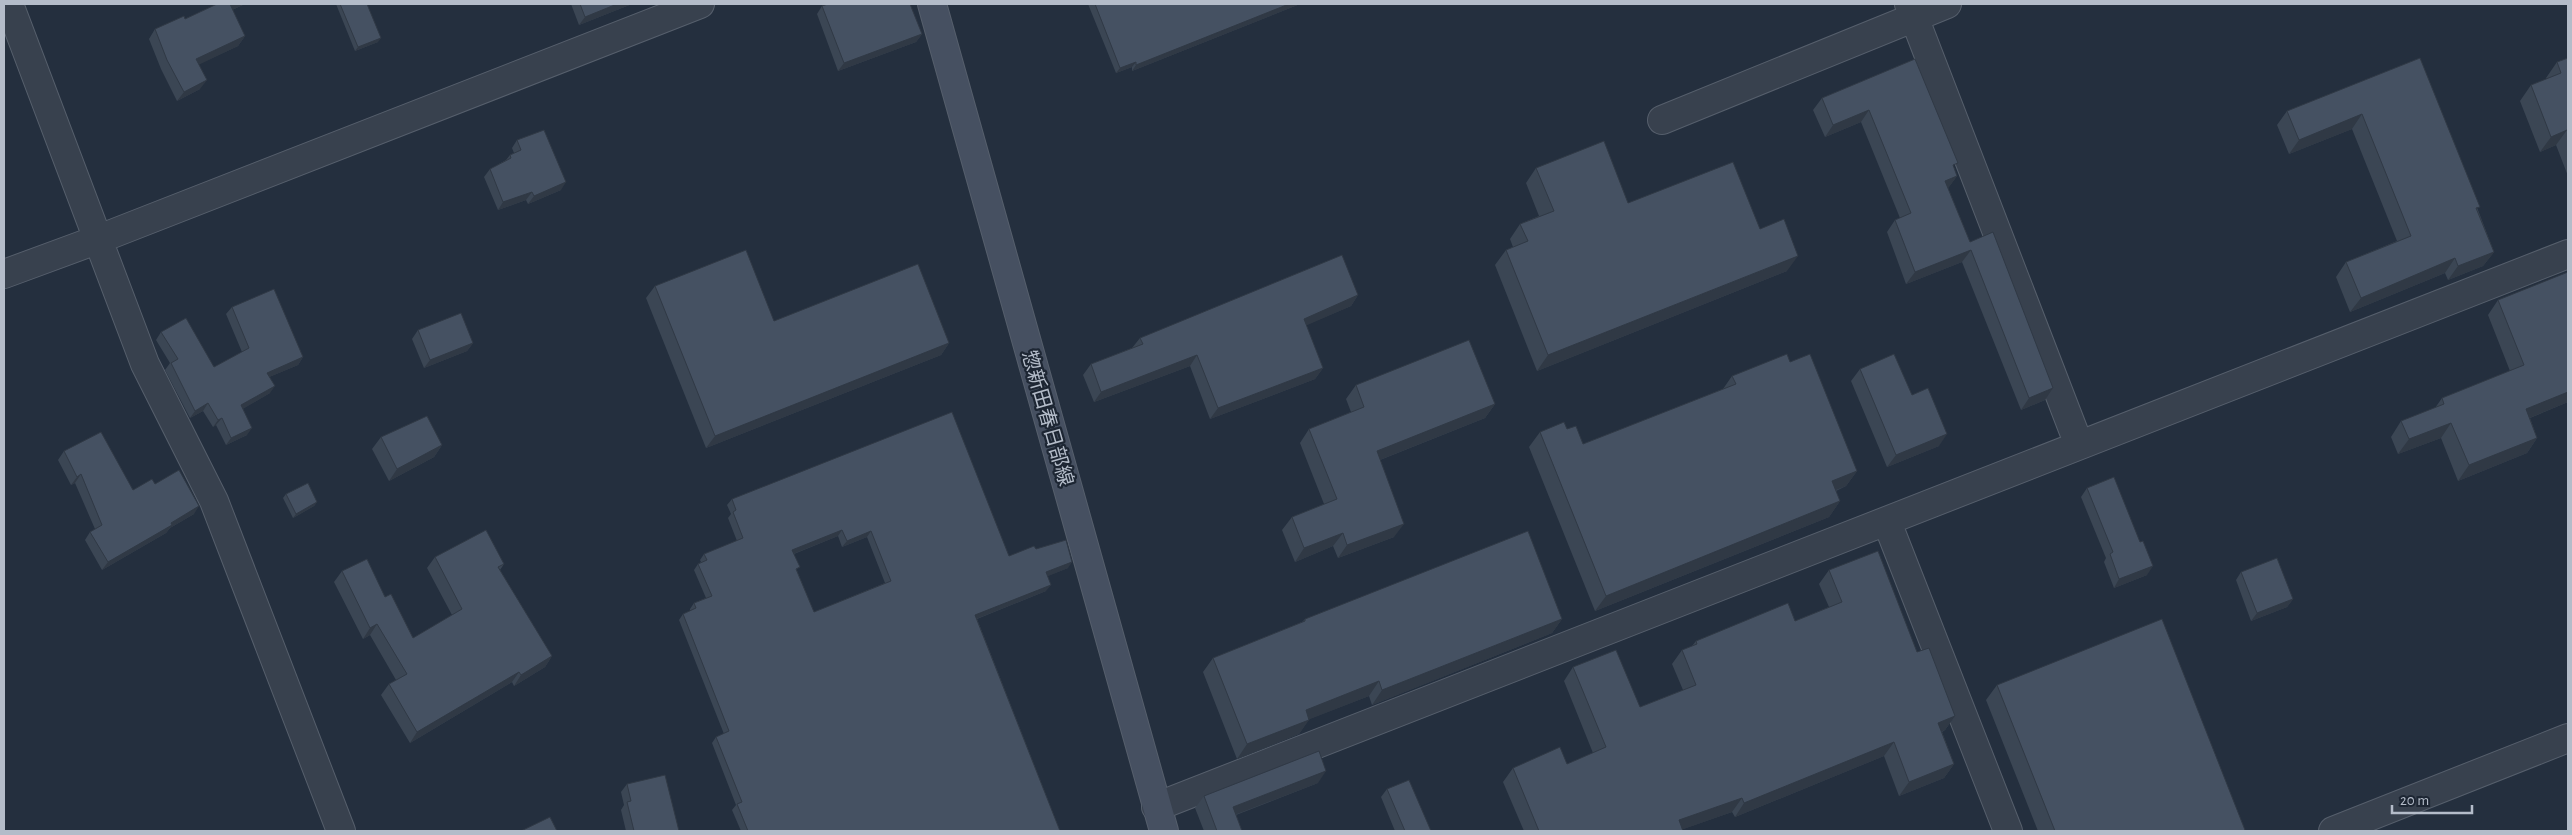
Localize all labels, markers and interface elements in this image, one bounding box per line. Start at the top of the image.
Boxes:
street label: 惣新田春日部線 [1018,348,1078,488]
scale bar [2392,782,2472,814]
text: 20 m [2400,793,2429,808]

